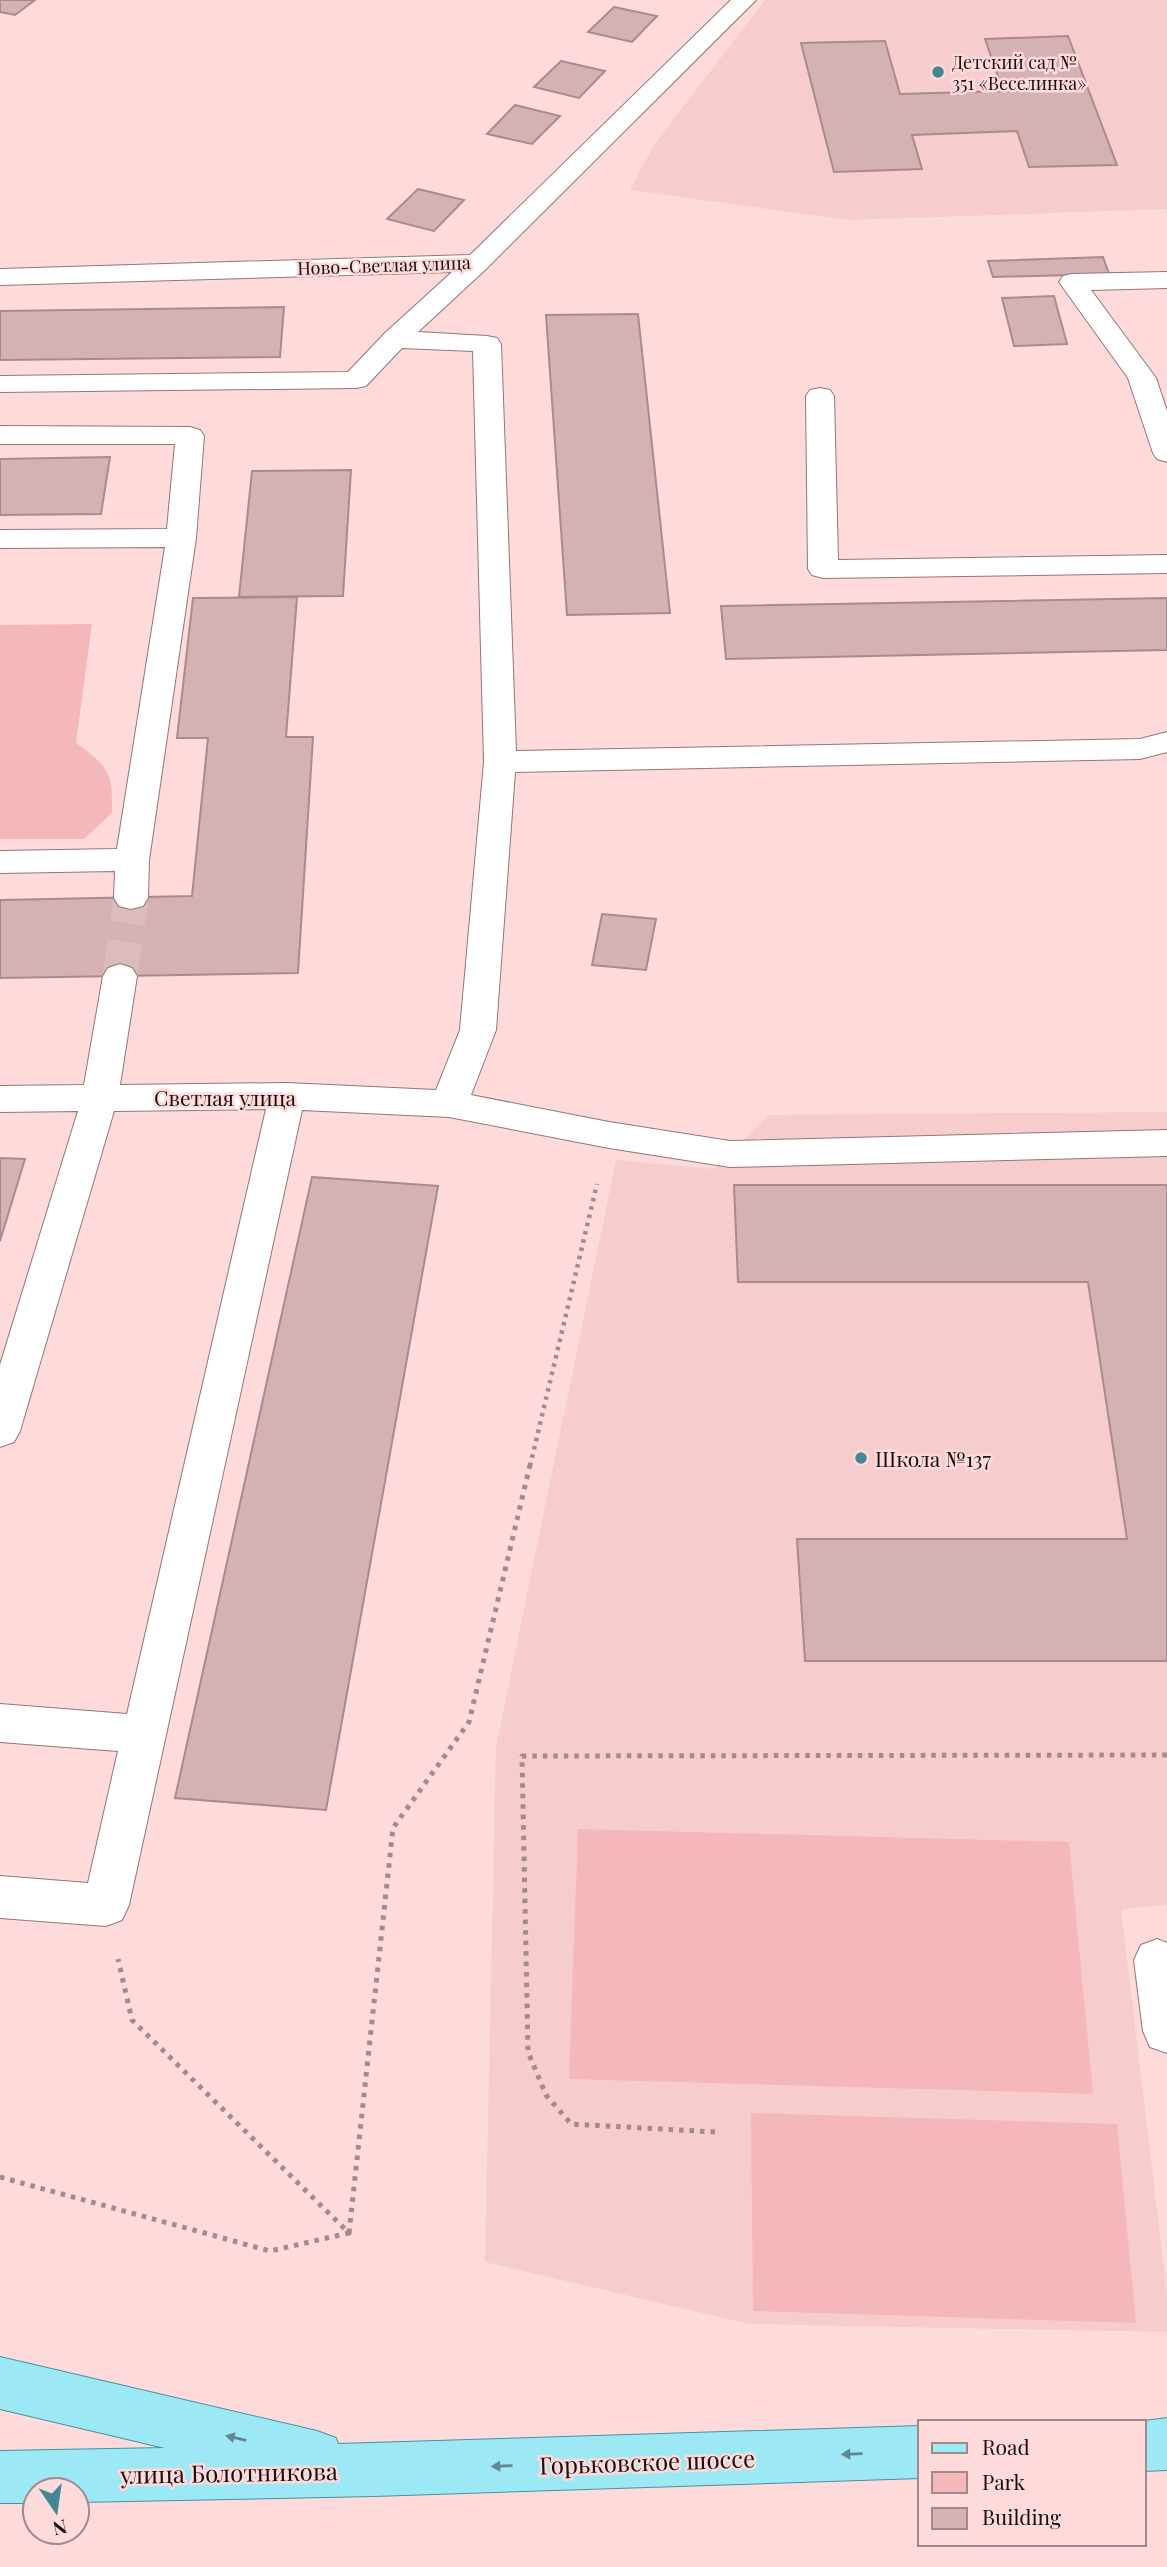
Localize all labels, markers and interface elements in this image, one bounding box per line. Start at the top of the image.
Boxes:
place label: Детский сад № 351 «Веселинка» [952,50,1086,95]
marker: Детский сад № 351 «Веселинка» [930,64,946,80]
street label: Ново-Светлая улица [297,250,471,280]
street label: Светлая улица [154,1083,296,1111]
place label: Школа №137 [875,1444,992,1472]
marker: Школа №137 [853,1450,869,1466]
legend [918,2420,1146,2546]
one-way arrow [225,2432,247,2443]
text: Road [982,2432,1030,2460]
street label: Горьковское шоссе [539,2441,755,2481]
one-way arrow [841,2449,863,2460]
street label: улица Болотникова [119,2454,338,2490]
one-way arrow [491,2460,513,2471]
text: Park [982,2467,1026,2495]
north arrow [21,2476,91,2546]
text: Building [982,2502,1061,2530]
text: N [50,2514,70,2543]

